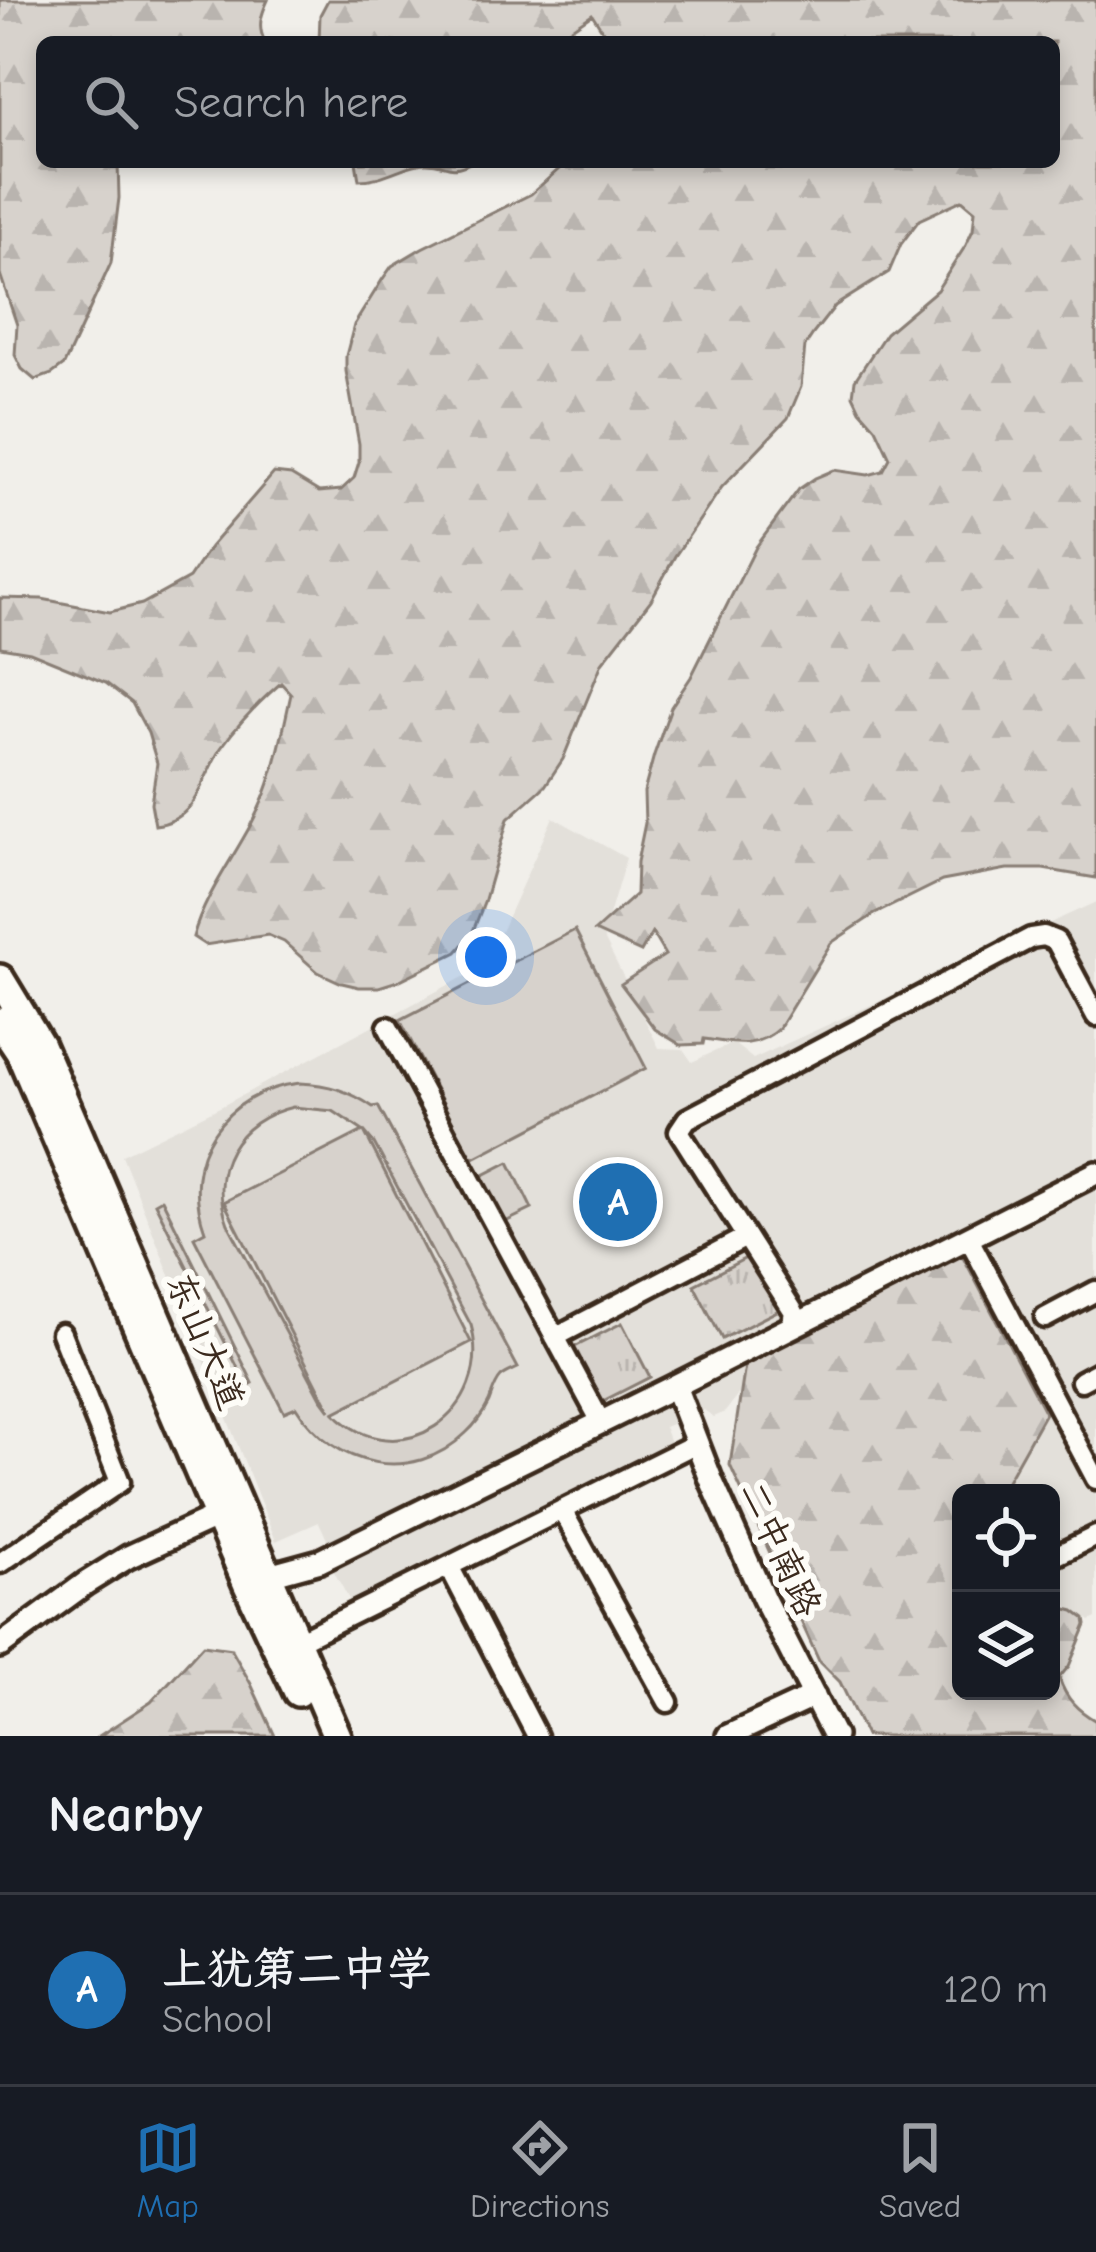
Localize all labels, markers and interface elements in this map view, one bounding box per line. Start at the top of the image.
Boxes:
search box [36,36,1060,168]
icon: search [78,69,144,135]
text: Search here [174,76,408,128]
your location [456,927,516,987]
pin: A [579,1157,657,1247]
street label: 东山大道 [158,1267,252,1415]
street label: 二中南路 [731,1475,829,1623]
map controls [952,1484,1060,1700]
button: locate [952,1484,1060,1592]
button: layers [952,1592,1060,1700]
text: Nearby [48,1785,202,1844]
text: 上犹第二中学 [162,1943,432,1995]
text: A [76,1967,98,2012]
text: 120 m [943,1967,1048,2012]
text: School [162,1997,273,2042]
tab: Map [135,2115,201,2225]
tab: Directions [470,2115,610,2225]
tab: Saved [879,2115,961,2225]

